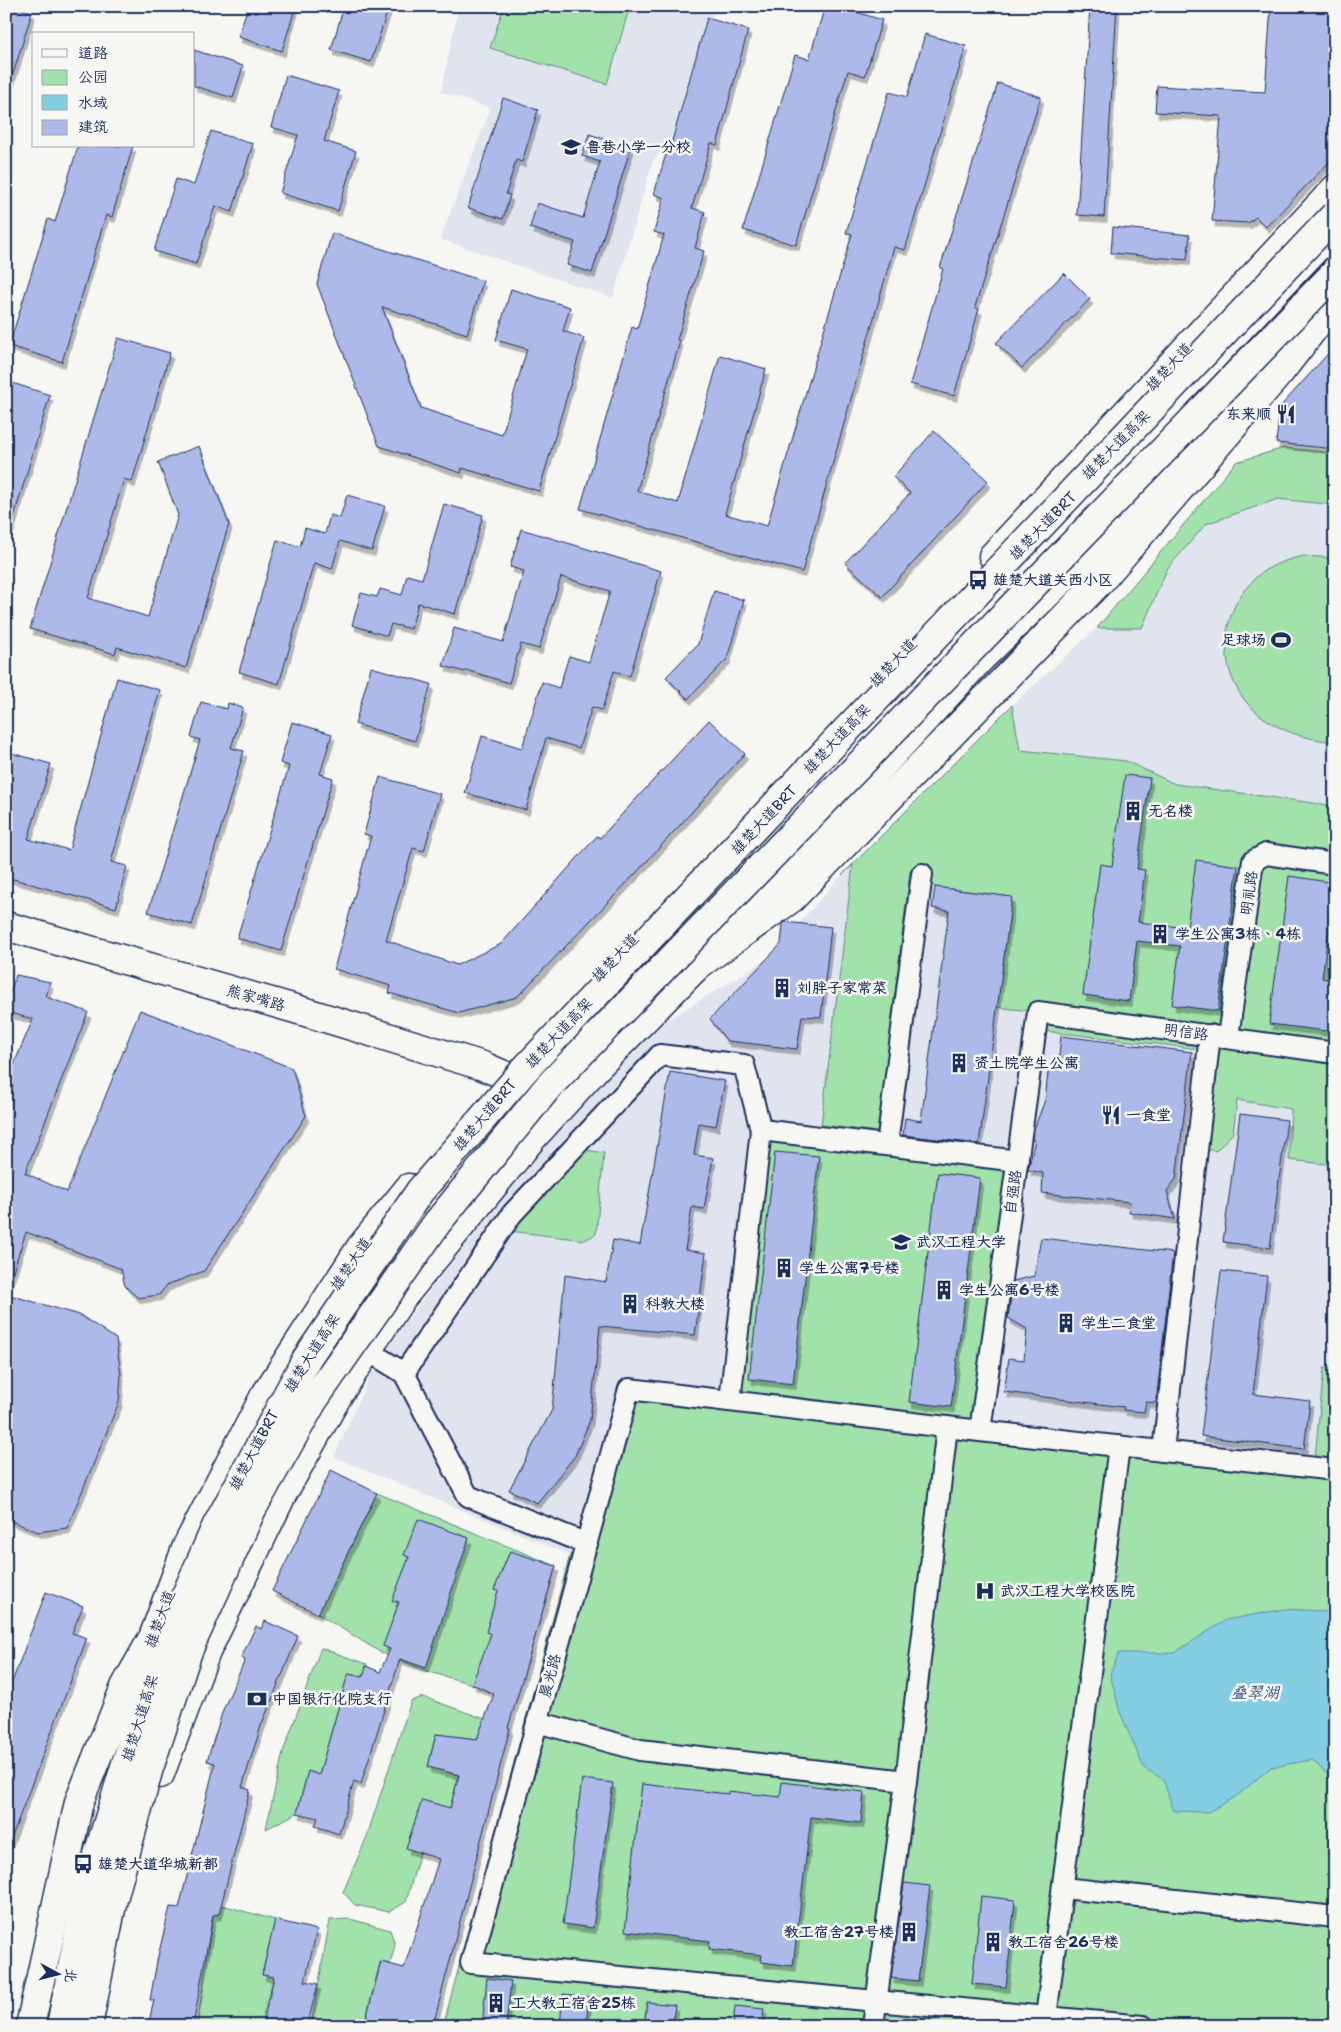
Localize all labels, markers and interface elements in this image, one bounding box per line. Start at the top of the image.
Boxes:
legend [32,32,195,148]
text: 道路 [78,43,108,63]
text: 公园 [78,67,108,87]
text: 水域 [78,93,108,113]
text: 建筑 [78,117,108,137]
school or university icon: 鲁巷小学一分校 [560,136,582,158]
place label: 鲁巷小学一分校 [586,137,691,157]
street label: 雄楚大道 [1141,338,1197,396]
restaurant icon: 东来顺 [1275,403,1297,425]
place label: 东来顺 [1226,404,1271,424]
street label: 雄楚大道高架 [1078,406,1154,484]
street label: 雄楚大道BRT [1005,487,1081,565]
bus stop icon: 雄楚大道关西小区 [967,569,989,591]
place label: 雄楚大道关西小区 [993,570,1113,590]
sports icon: 足球场 [1270,629,1292,651]
place label: 足球场 [1221,630,1266,650]
street label: 雄楚大道 [865,634,921,692]
street label: 雄楚大道高架 [799,699,875,779]
street label: 雄楚大道BRT [726,781,802,859]
building icon: 无名楼 [1122,800,1144,822]
place label: 无名楼 [1148,801,1193,821]
street label: 明礼路 [1236,869,1262,917]
building icon: 学生公寓3栋、4栋 [1149,923,1171,945]
place label: 学生公寓3栋、4栋 [1175,924,1301,944]
street label: 雄楚大道 [587,929,643,987]
building icon: 刘胖子家常菜 [771,977,793,999]
place label: 刘胖子家常菜 [797,978,887,998]
street label: 熊家嘴路 [224,980,288,1016]
street label: 雄楚大道高架 [521,993,597,1073]
street label: 明信路 [1162,1019,1210,1045]
building icon: 资土院学生公寓 [948,1052,970,1074]
place label: 资土院学生公寓 [974,1053,1079,1073]
street label: 雄楚大道BRT [449,1075,521,1155]
restaurant icon: 一食堂 [1100,1104,1122,1126]
place label: 一食堂 [1126,1105,1171,1125]
street label: 自强路 [1000,1168,1026,1216]
school or university icon: 武汉工程大学 [890,1231,912,1253]
place label: 武汉工程大学 [916,1232,1006,1252]
street label: 雄楚大道 [326,1234,376,1294]
building icon: 学生公寓7号楼 [773,1257,795,1279]
place label: 学生公寓7号楼 [799,1258,900,1278]
building icon: 学生公寓6号楼 [933,1279,955,1301]
place label: 学生公寓6号楼 [959,1280,1060,1300]
building icon: 科教大楼 [619,1293,641,1315]
place label: 科教大楼 [645,1294,705,1314]
street label: 雄楚大道高架 [280,1310,344,1396]
building icon: 学生二食堂 [1055,1312,1077,1334]
place label: 学生二食堂 [1081,1313,1156,1333]
street label: 雄楚大道BRT [224,1406,284,1494]
hospital icon: 武汉工程大学校医院 [974,1580,996,1602]
place label: 武汉工程大学校医院 [1000,1581,1135,1601]
street label: 雄楚大道 [140,1587,180,1651]
street label: 晨光路 [535,1652,565,1700]
street label: 雄楚大道高架 [117,1672,163,1764]
water label: 叠翠湖 [1231,1682,1281,1703]
bank icon: 中国银行化院支行 [246,1688,268,1710]
place label: 中国银行化院支行 [272,1689,392,1709]
bus stop icon: 雄楚大道华城新都 [72,1853,94,1875]
place label: 雄楚大道华城新都 [98,1854,218,1874]
building icon: 教工宿舍27号楼 [898,1921,920,1943]
place label: 教工宿舍27号楼 [784,1922,894,1942]
building icon: 教工宿舍26号楼 [982,1931,1004,1953]
place label: 教工宿舍26号楼 [1008,1932,1119,1952]
north arrow [32,1950,82,2000]
text: 北 [61,1968,81,1984]
building icon: 工大教工宿舍25栋 [485,1992,507,2014]
place label: 工大教工宿舍25栋 [511,1993,636,2013]

